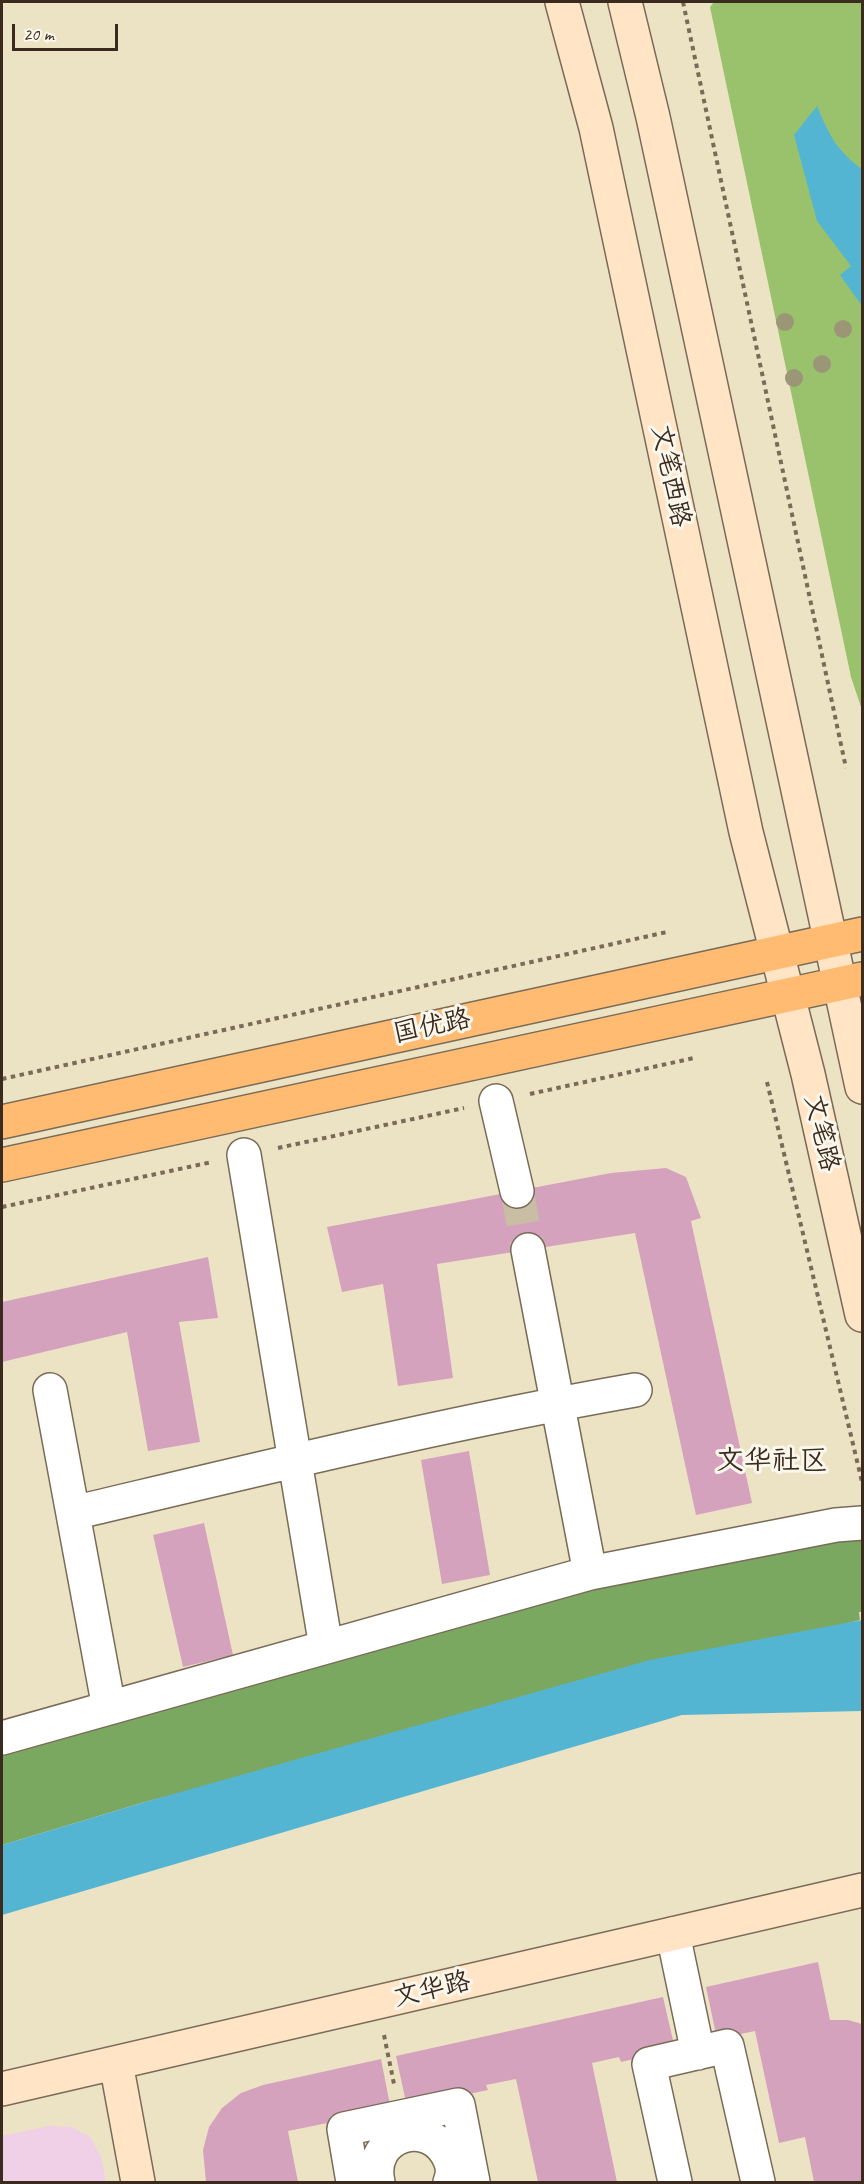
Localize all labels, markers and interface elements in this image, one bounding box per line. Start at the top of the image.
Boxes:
scale bar [15,12,122,50]
text: 20 m [23,23,54,45]
street label: 文笔西路 [644,422,696,530]
street label: 国优路 [391,1004,473,1050]
street label: 文笔路 [797,1091,845,1175]
district label: 文华社区 [716,1445,828,1479]
street label: 文华路 [390,1966,474,2014]

